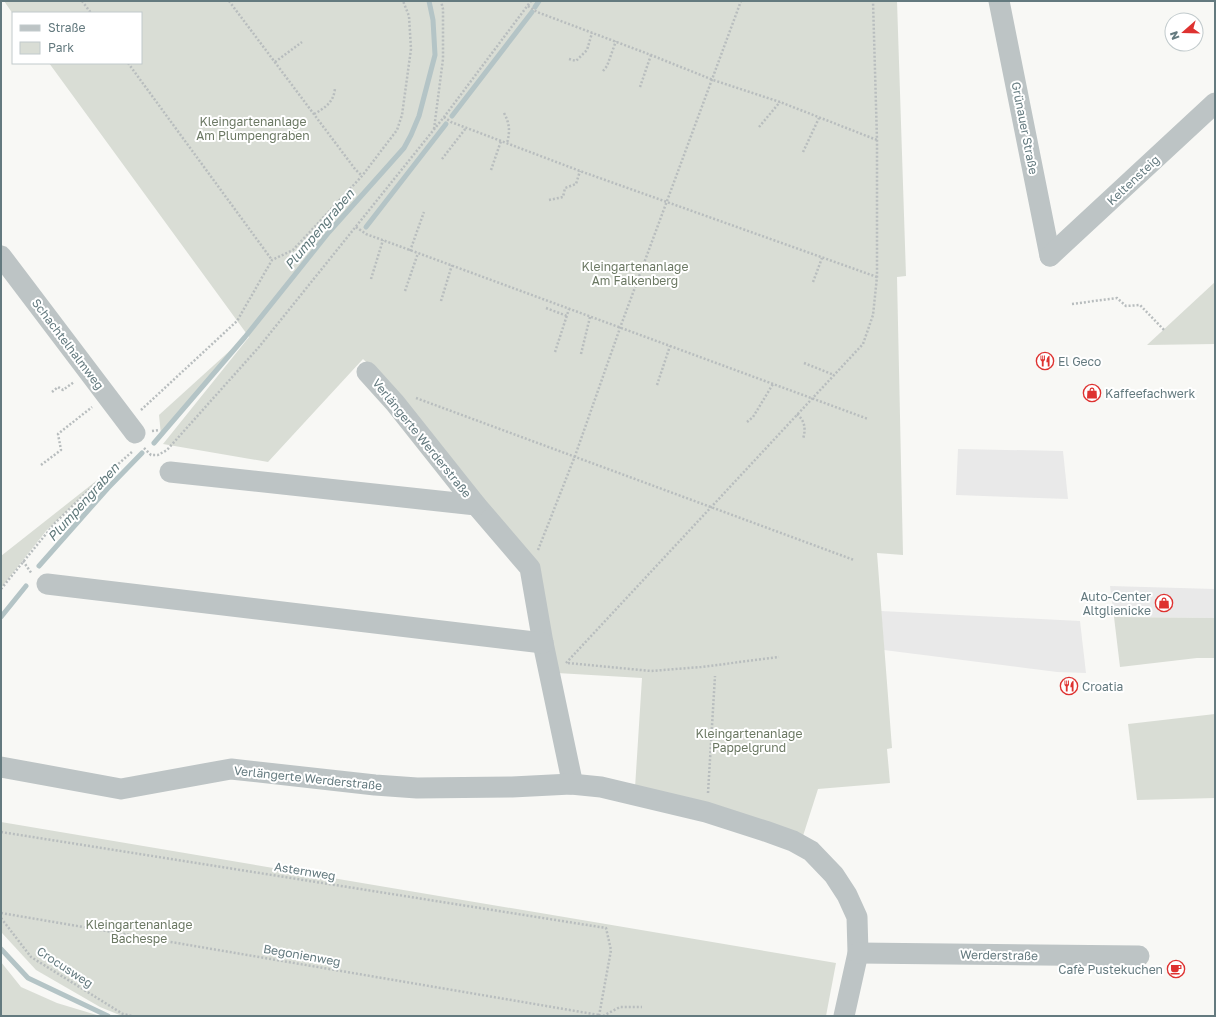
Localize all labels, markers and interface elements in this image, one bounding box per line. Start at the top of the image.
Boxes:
legend [12,12,142,64]
north arrow [1164,12,1204,52]
text: Straße [48,20,86,35]
text: N [1167,29,1182,42]
text: Park [48,40,74,55]
street label: Grünauer Straße [1009,80,1041,176]
park label: Kleingartenanlage Am Plumpengraben [196,114,310,143]
street label: Keltensteig [1104,152,1162,208]
water label: Plumpengraben [281,185,358,272]
park label: Kleingartenanlage Am Falkenberg [582,259,688,288]
street label: Schachtelhalmweg [29,295,107,393]
restaurant icon: El Geco [1035,351,1055,371]
place label: El Geco [1058,354,1101,369]
street label: Verlängerte Werderstraße [369,375,475,501]
shop icon: Kaffeefachwerk [1082,383,1102,403]
place label: Kaffeefachwerk [1105,386,1195,401]
water label: Plumpengraben [44,459,123,544]
place label: Auto-Center Altglienicke [1081,589,1151,618]
shop icon: Auto-Center Altglienicke [1154,593,1174,613]
restaurant icon: Croatia [1059,676,1079,696]
place label: Croatia [1082,679,1123,694]
park label: Kleingartenanlage Pappelgrund [696,726,802,755]
street label: Verlängerte Werderstraße [233,763,383,793]
street label: Asternweg [273,859,337,883]
park label: Kleingartenanlage Bachespe [86,917,192,946]
street label: Begonienweg [262,941,342,969]
street label: Crocusweg [34,943,96,991]
street label: Werderstraße [960,947,1038,963]
cafe icon: Cafè Pustekuchen [1166,959,1186,979]
place label: Cafè Pustekuchen [1058,962,1163,977]

